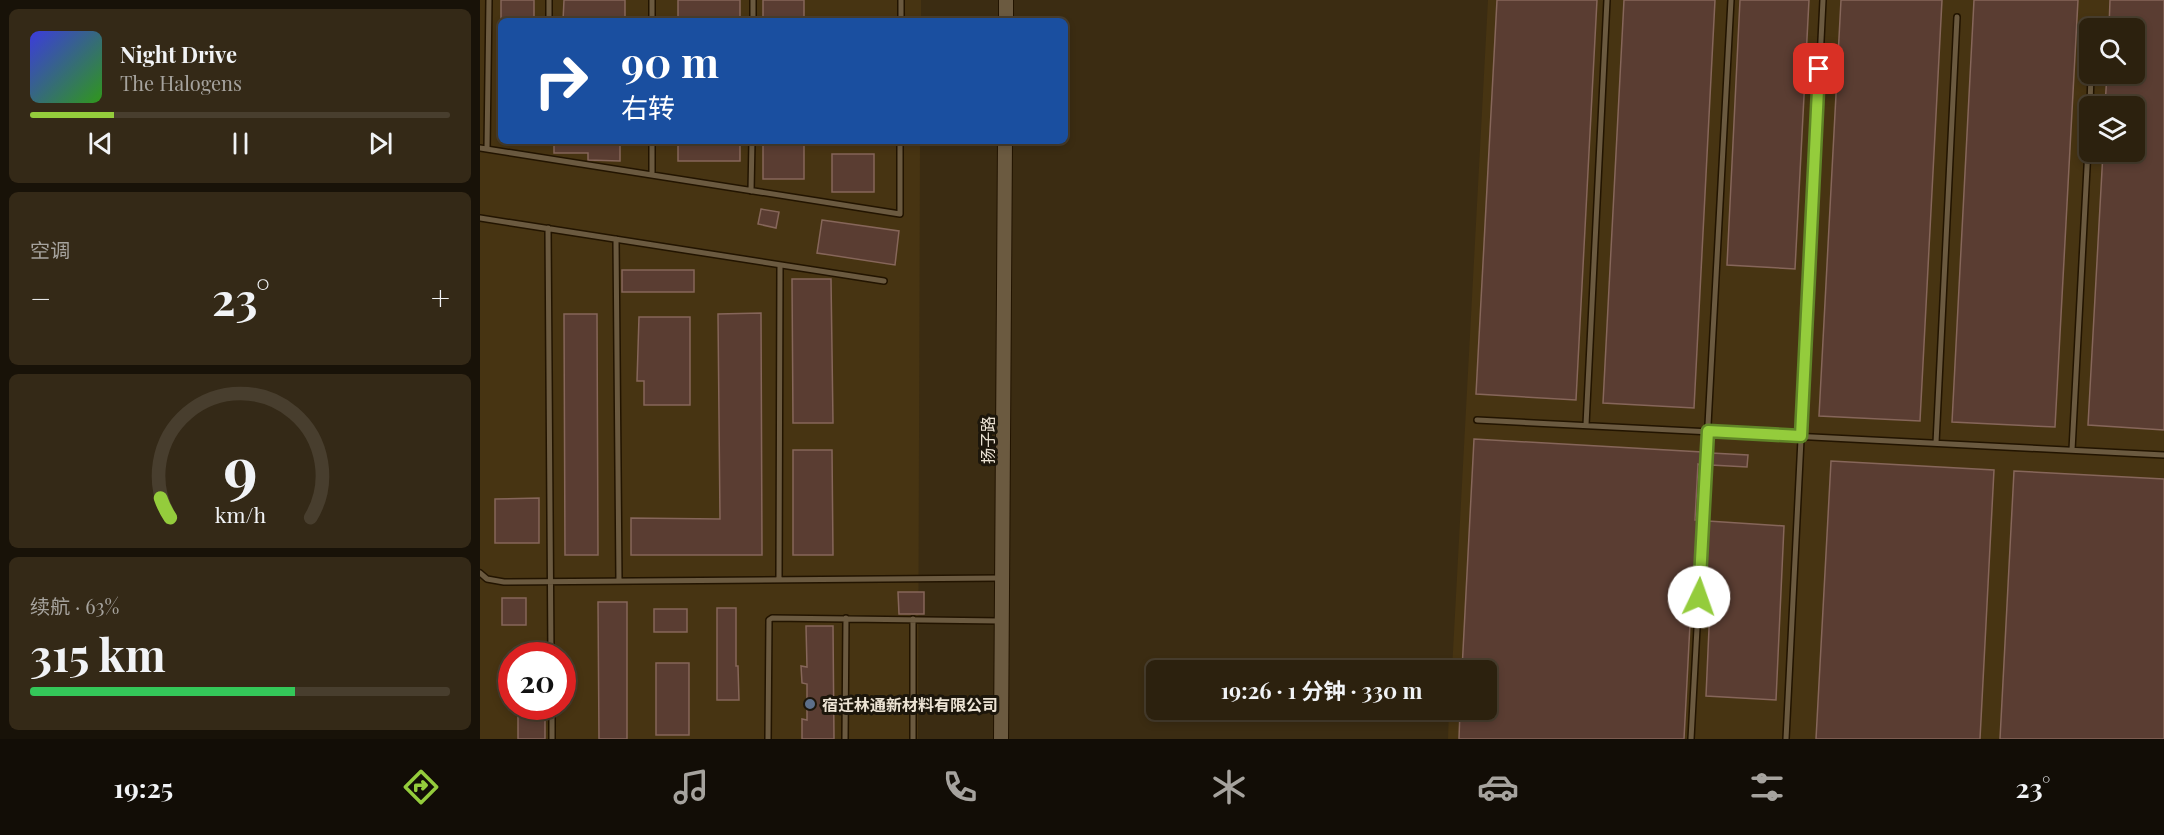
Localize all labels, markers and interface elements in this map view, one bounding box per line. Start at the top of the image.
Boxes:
map controls [2079,18,2145,162]
button: search [2079,18,2145,84]
text: 90 m [621,33,719,89]
text: Night Drive [120,39,237,69]
icon: right [522,42,600,120]
pin [1793,43,1844,94]
icon: arrive [1802,52,1835,85]
text: The Halogens [120,69,242,96]
text: 右转 [621,89,675,125]
button: layers [2079,96,2145,162]
icon: previous [84,127,117,160]
icon: pause [224,127,257,160]
icon: next [364,127,397,160]
text: 空调 [30,236,70,263]
text: 23° [212,267,270,327]
text: − [30,275,51,319]
text: + [431,275,450,319]
street label: 扬子路 [977,416,998,464]
text: 9 [223,424,257,508]
text: km/h [214,500,266,528]
position arrow [1667,565,1731,629]
text: 续航 · 63% [30,592,119,619]
text: 315 km [30,623,166,683]
speed limit sign: 20 [498,642,576,720]
text: 19:26 · 1 分钟 · 330 m [1221,675,1422,705]
place label: 宿迁林通新材料有限公司 [822,694,998,715]
marker: 宿迁林通新材料有限公司 [803,697,817,711]
icon: directions [400,766,442,808]
icon: music [670,766,712,808]
icon: phone [939,766,981,808]
icon: climate [1208,766,1250,808]
icon: car [1477,766,1519,808]
icon: filters [1746,766,1788,808]
text: 19:25 [114,769,173,805]
text: 23° [2015,769,2050,805]

